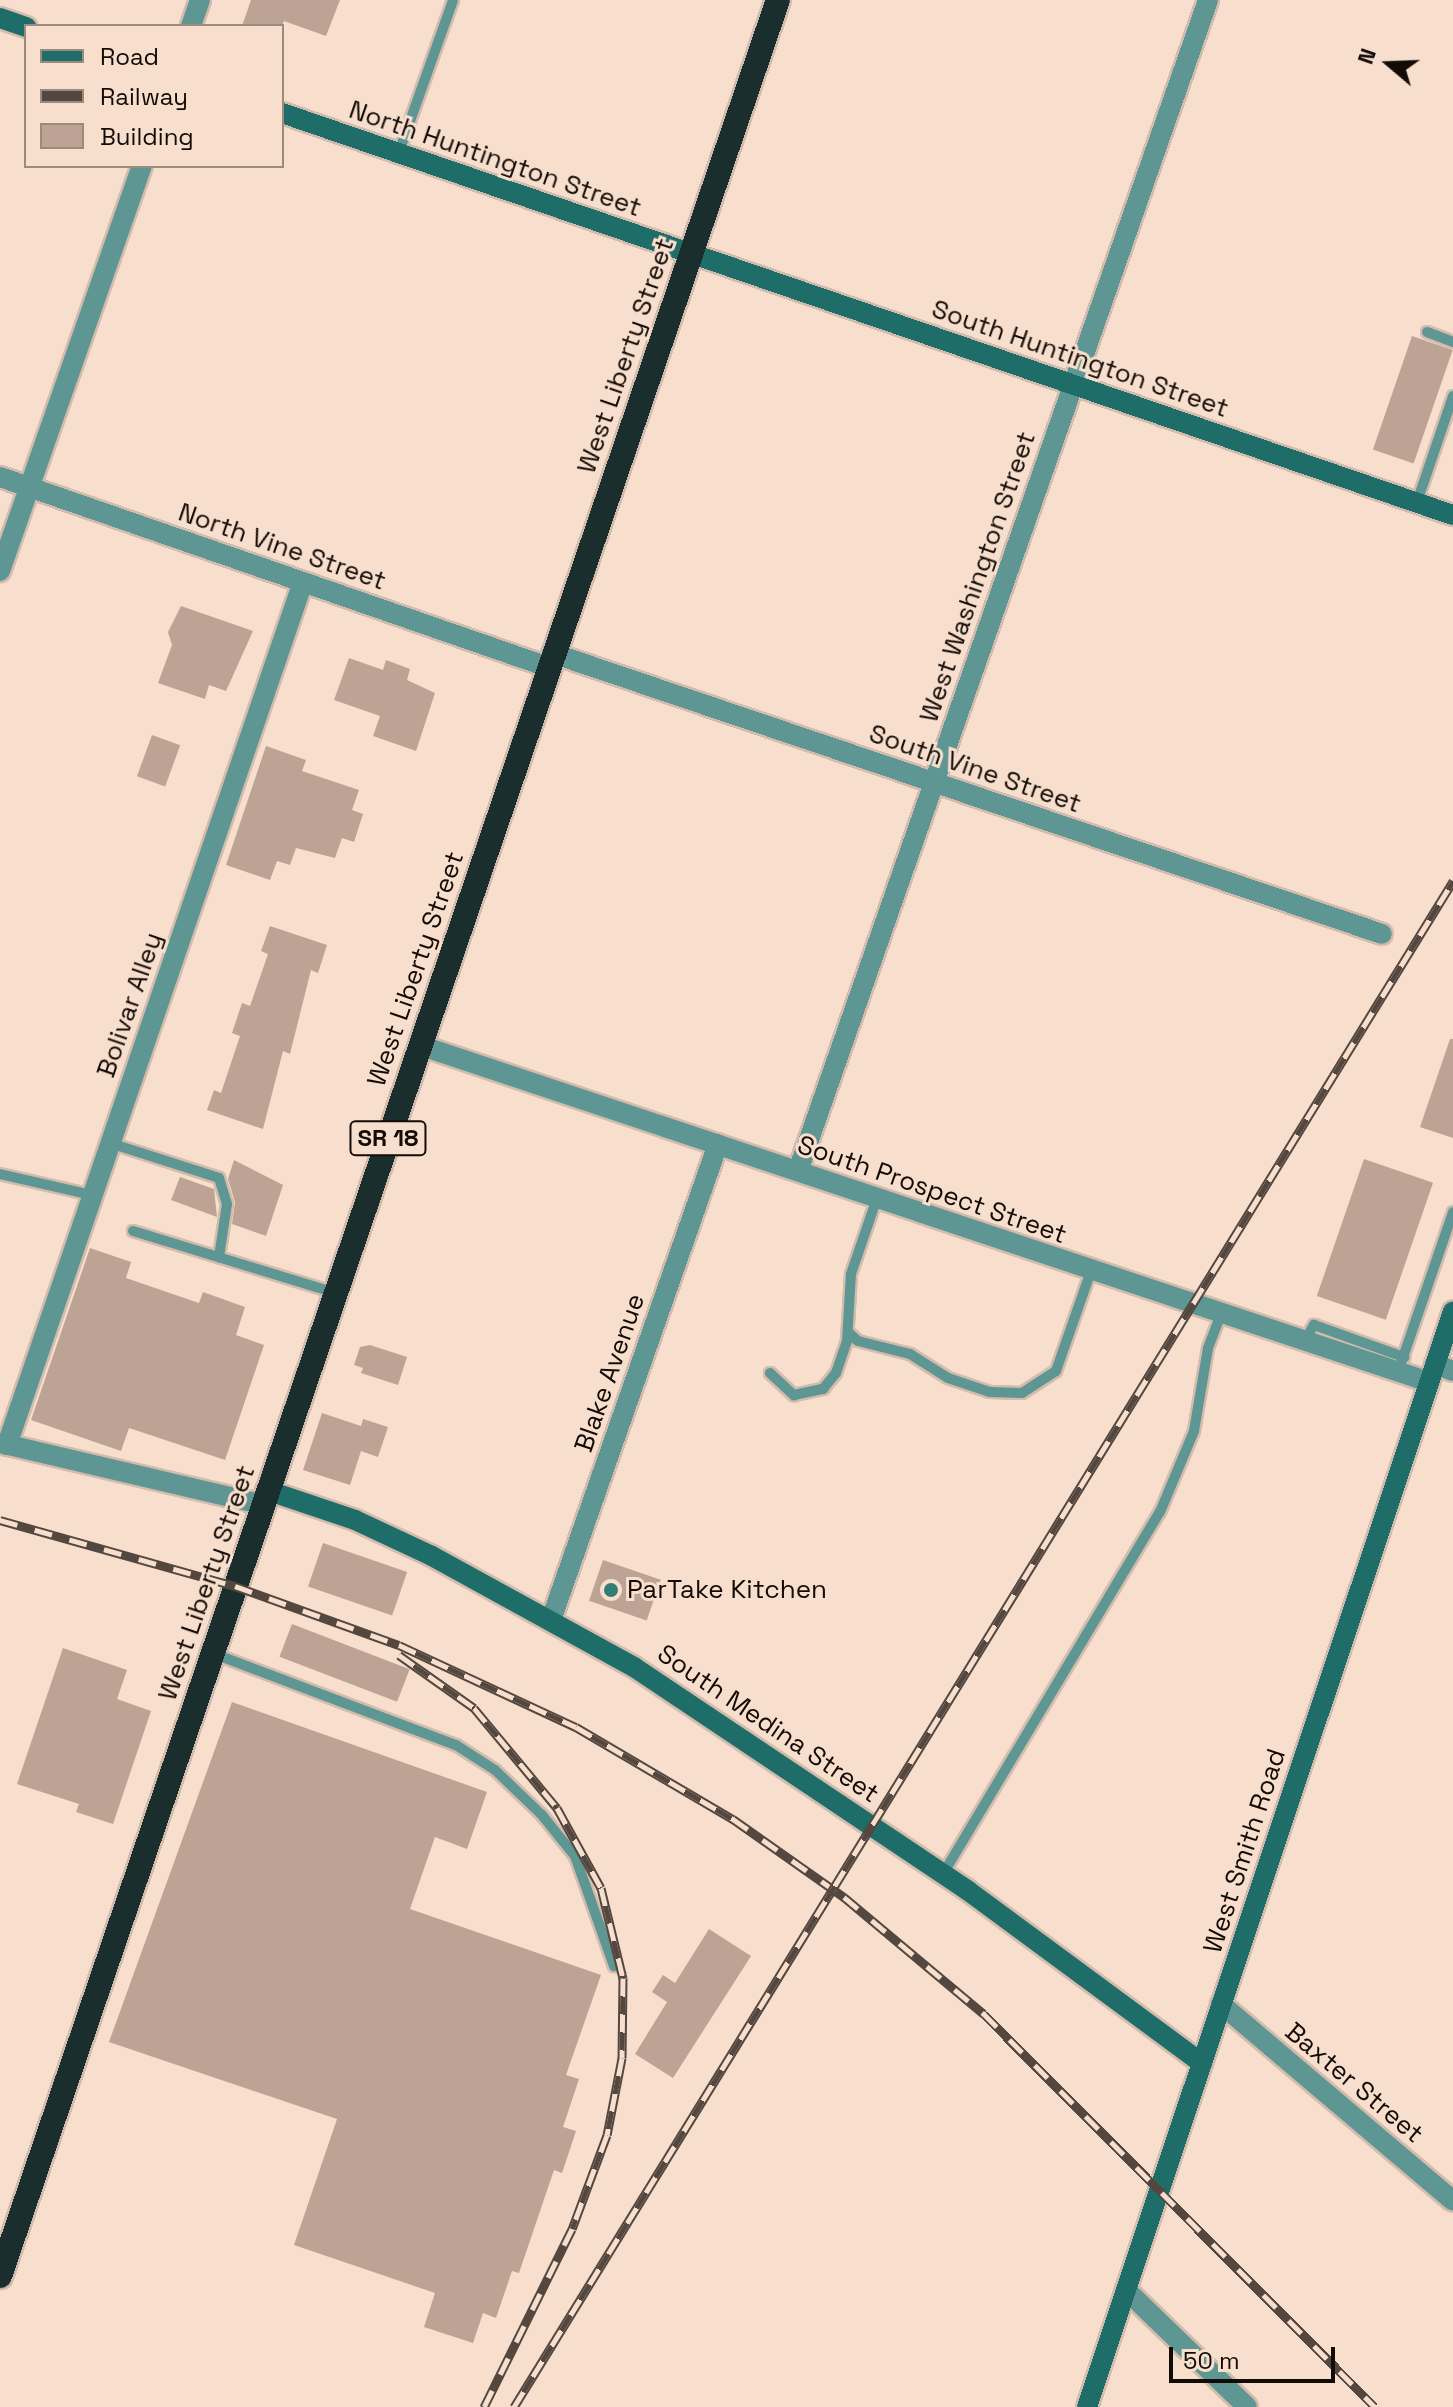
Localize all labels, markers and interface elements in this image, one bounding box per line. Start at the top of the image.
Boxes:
legend [24,24,284,168]
north arrow [1349,24,1429,104]
text: Road [100,41,159,72]
text: N [1351,45,1382,68]
text: Railway [100,81,188,112]
street label: North Huntington Street [345,94,645,224]
text: Building [100,121,194,152]
street label: West Liberty Street [571,234,681,478]
street label: South Huntington Street [928,294,1232,424]
street label: West Washington Street [914,428,1042,726]
street label: North Vine Street [174,497,390,597]
street label: South Vine Street [865,718,1085,820]
street label: West Liberty Street [361,847,471,1091]
street label: Bolivar Alley [91,928,169,1082]
road number: SR 18 [348,1118,428,1158]
street label: South Prospect Street [793,1129,1071,1251]
street label: Blake Avenue [568,1290,652,1456]
street label: West Liberty Street [152,1461,262,1705]
place label: ParTake Kitchen [627,1574,827,1606]
marker: ParTake Kitchen [602,1581,620,1599]
street label: South Medina Street [651,1638,885,1810]
street label: West Smith Road [1197,1745,1293,1957]
street label: Baxter Street [1279,2016,1429,2150]
scale bar [1173,2331,1339,2381]
text: 50 m [1183,2345,1240,2376]

